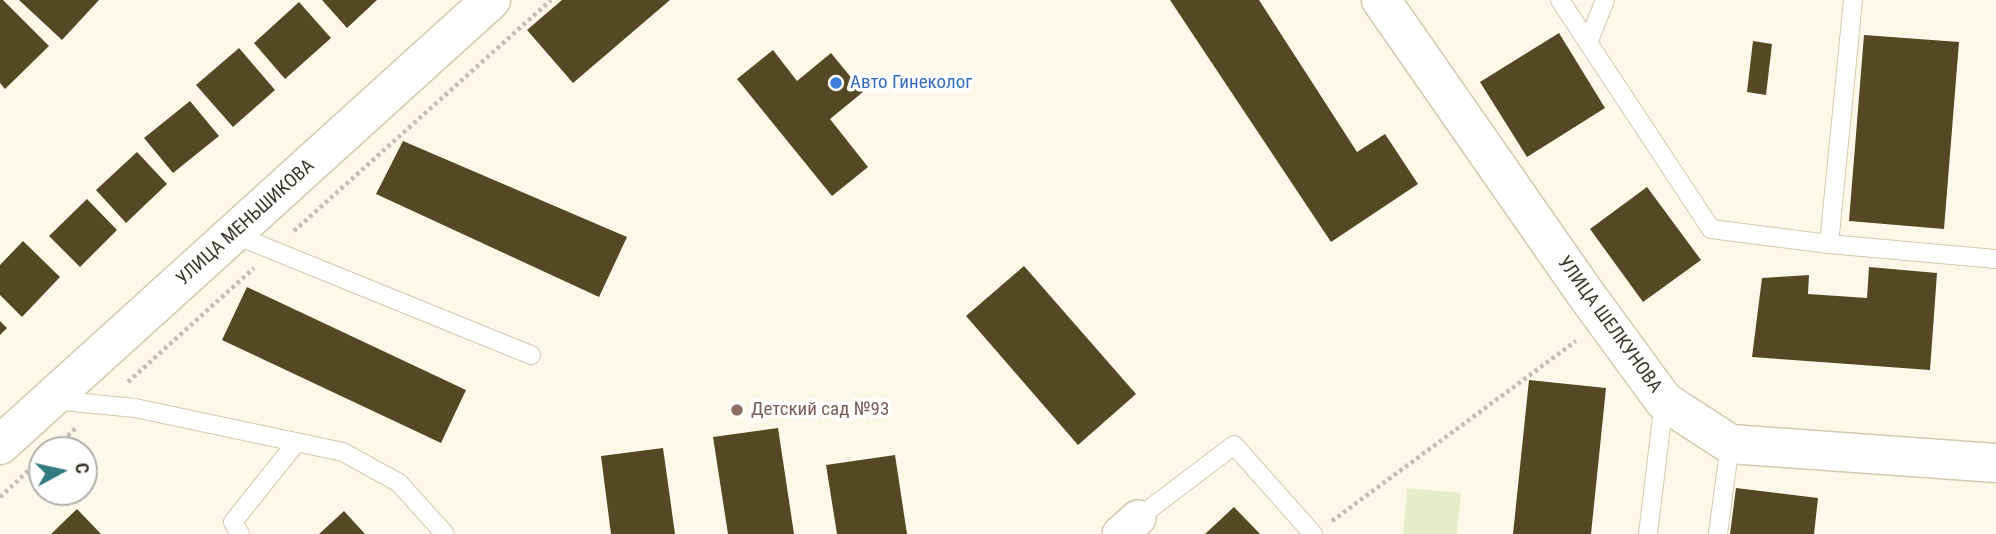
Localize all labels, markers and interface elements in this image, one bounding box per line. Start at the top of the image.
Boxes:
place label: Авто Гинеколог [850,72,972,94]
marker: Авто Гинеколог [828,75,844,91]
street label: УЛИЦА МЕНЬШИКОВА [172,155,320,291]
street label: УЛИЦА ШЕЛКУНОВА [1552,252,1666,398]
place label: Детский сад №93 [751,399,889,421]
marker: Детский сад №93 [729,402,745,418]
north arrow [28,436,98,506]
text: С [70,461,94,475]

